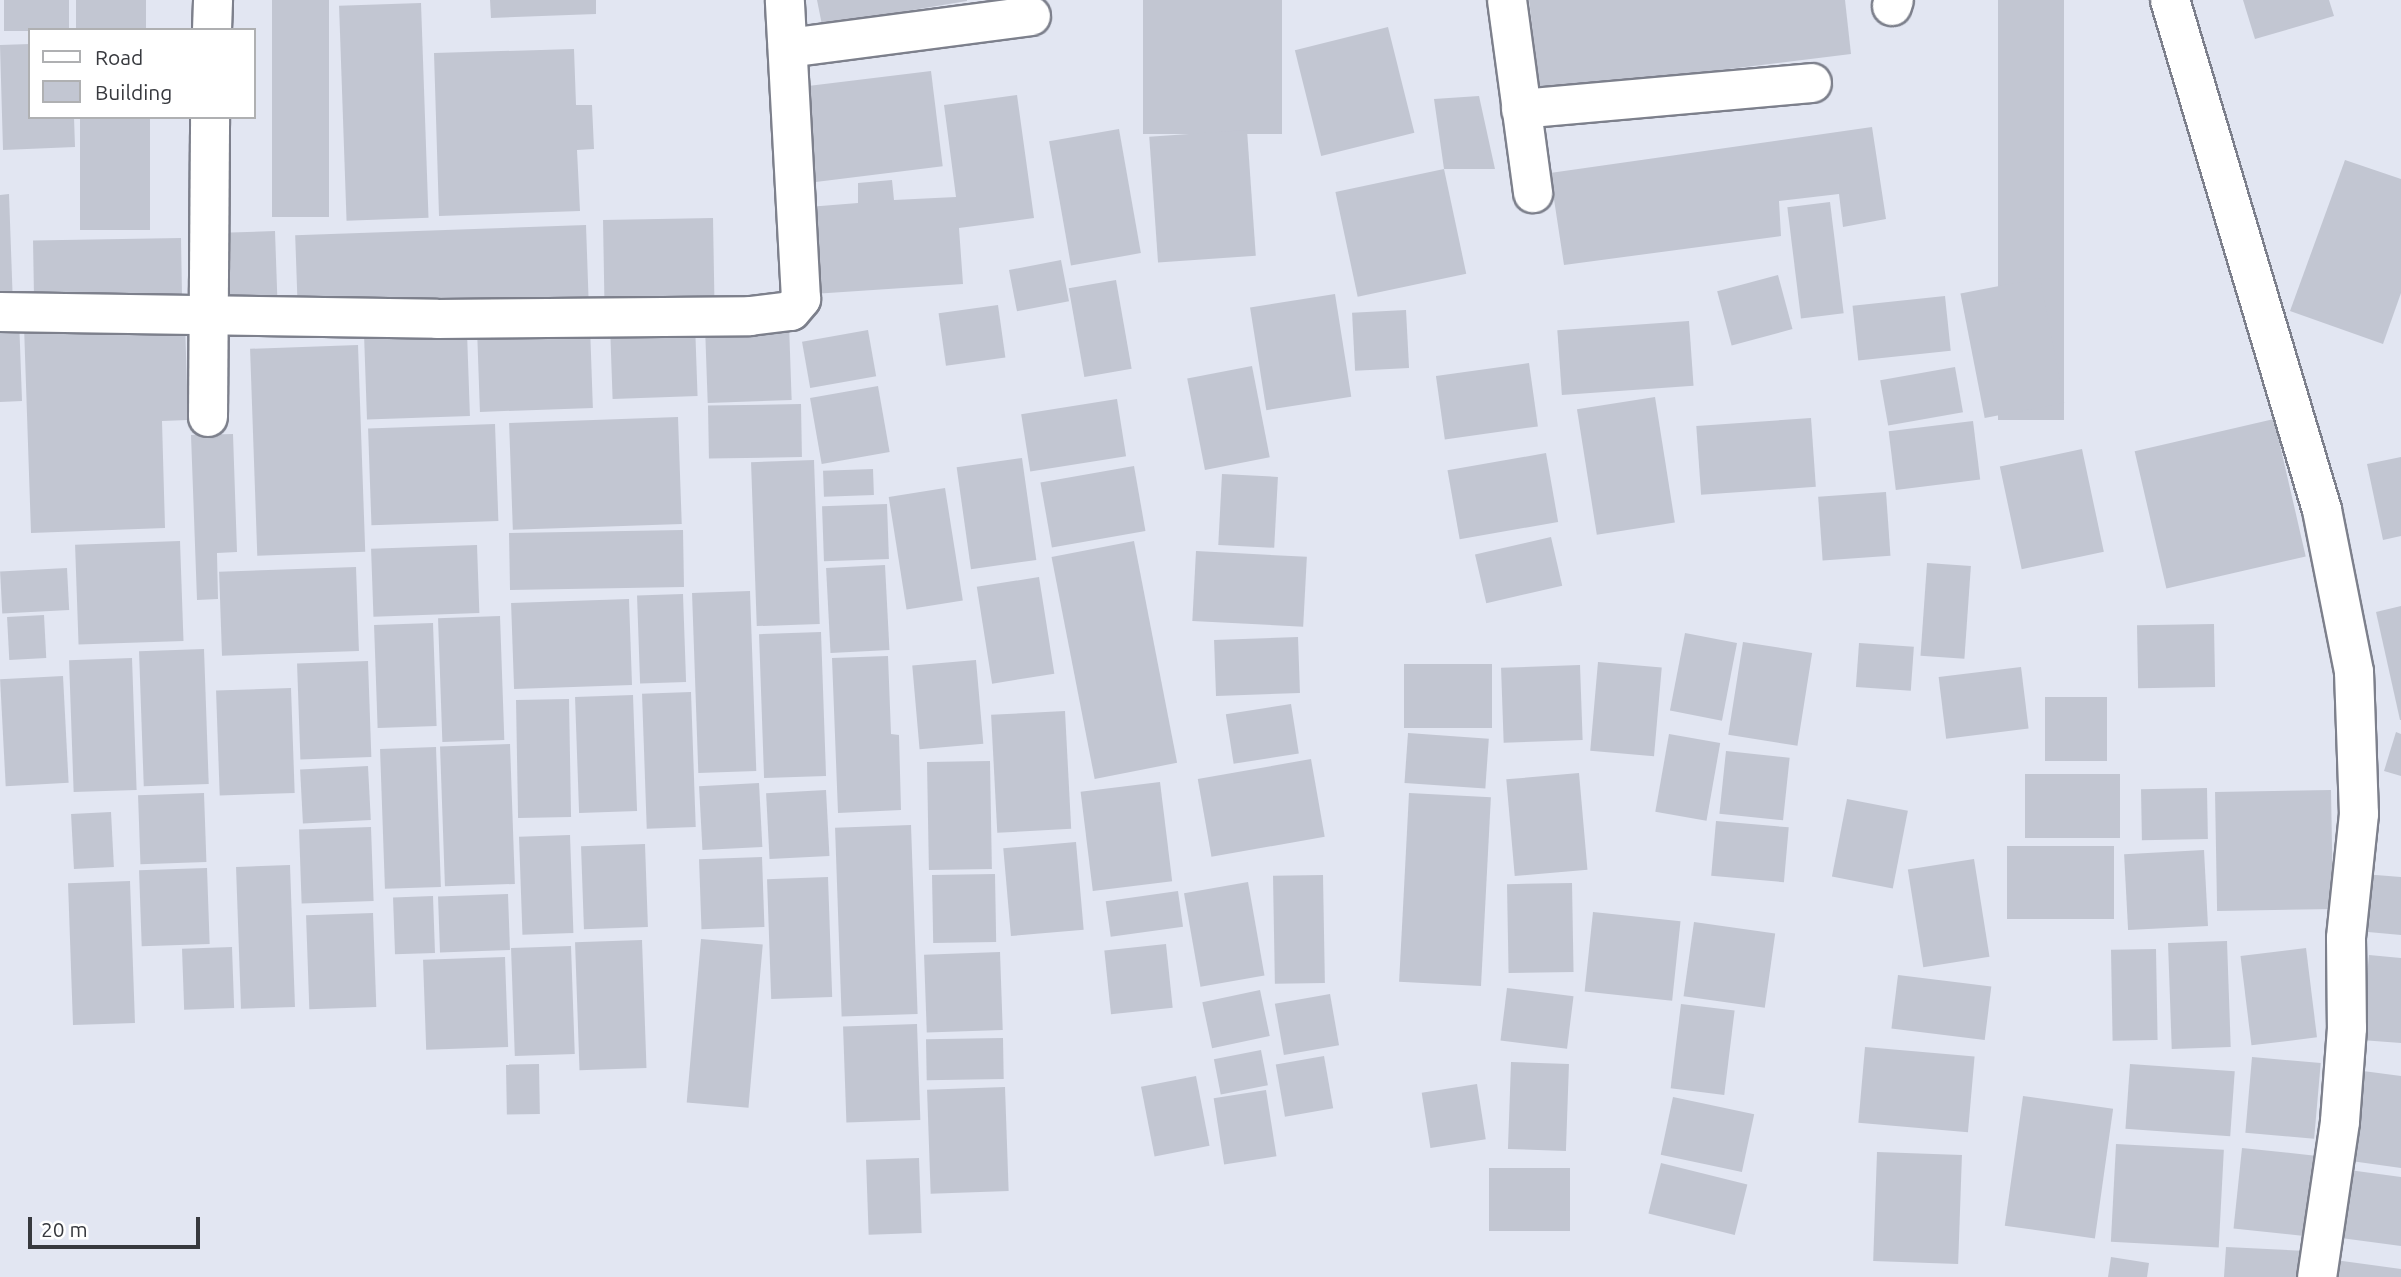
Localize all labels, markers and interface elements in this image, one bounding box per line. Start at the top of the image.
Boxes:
legend [28,28,256,119]
text: Road [95,45,143,69]
text: Building [95,80,172,104]
scale bar [32,1204,203,1248]
text: 20 m [41,1217,88,1241]

